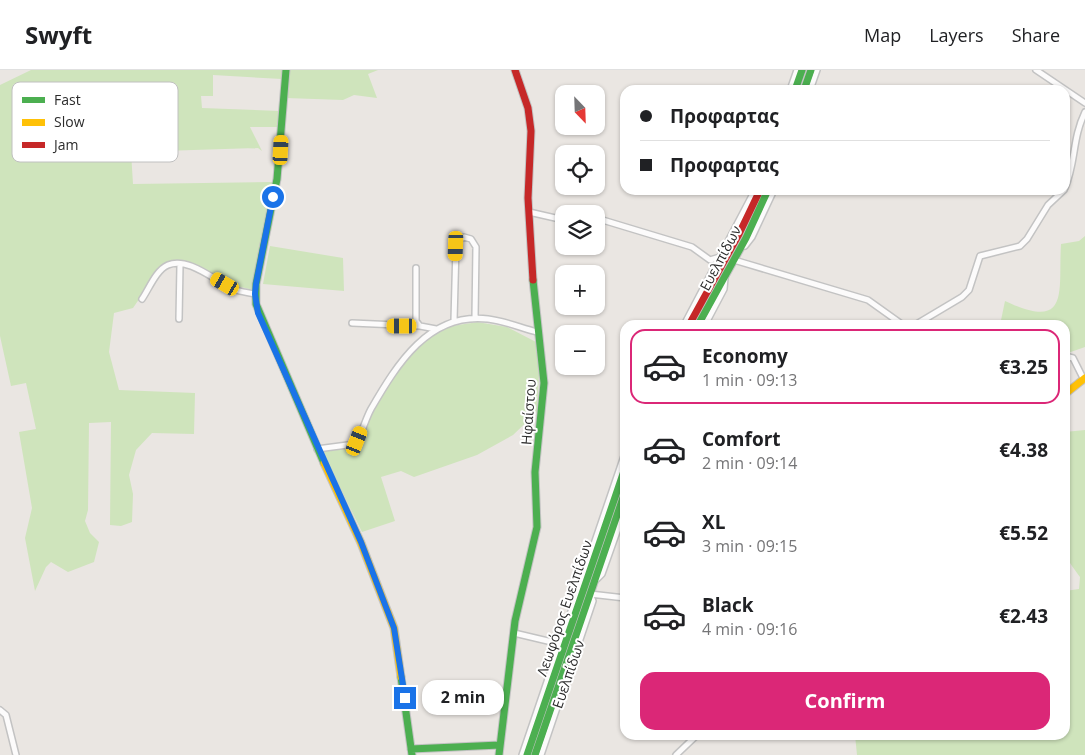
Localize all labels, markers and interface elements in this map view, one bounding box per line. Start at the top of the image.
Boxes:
text: Swyft [25,18,92,51]
text: Map [864,23,901,47]
text: Layers [929,23,984,47]
text: Share [1012,23,1060,47]
legend [12,82,178,162]
north arrow [555,85,605,135]
map controls [555,85,605,375]
text: Fast [54,90,81,109]
text: Προφαρτας [670,103,779,129]
text: Slow [54,112,85,131]
text: Jam [52,135,79,154]
car [272,135,289,165]
button: locate [555,145,605,195]
text: Προφαρτας [670,152,779,178]
route start [262,186,284,208]
button: layers [555,205,605,255]
street label: Ευελπίδων [695,222,745,294]
car [447,231,464,261]
button: + [555,265,605,315]
car [208,270,241,298]
car [387,319,417,334]
button: − [555,325,605,375]
text: Economy [702,343,788,369]
icon: car [642,344,687,389]
text: €3.25 [999,354,1048,380]
text: 1 min · 09:13 [702,369,797,391]
street label: Ηφαίστου [516,379,540,445]
car [344,424,369,458]
text: Comfort [702,426,781,452]
icon: car [642,427,687,472]
text: €4.38 [999,437,1048,463]
text: 2 min · 09:14 [702,452,797,474]
text: XL [702,509,725,535]
icon: car [642,510,687,555]
text: €5.52 [999,520,1048,546]
text: 3 min · 09:15 [702,535,797,557]
street label: Λεωφόρος Ευελπίδων [533,538,595,678]
text: Black [702,592,754,618]
icon: car [642,593,687,638]
text: €2.43 [999,603,1048,629]
text: 4 min · 09:16 [702,618,797,640]
street label: Ευελπίδων [548,638,588,710]
button: Confirm [640,672,1050,730]
callout: 2 min [422,680,505,716]
text: 2 min [441,686,485,708]
route end [394,687,416,709]

